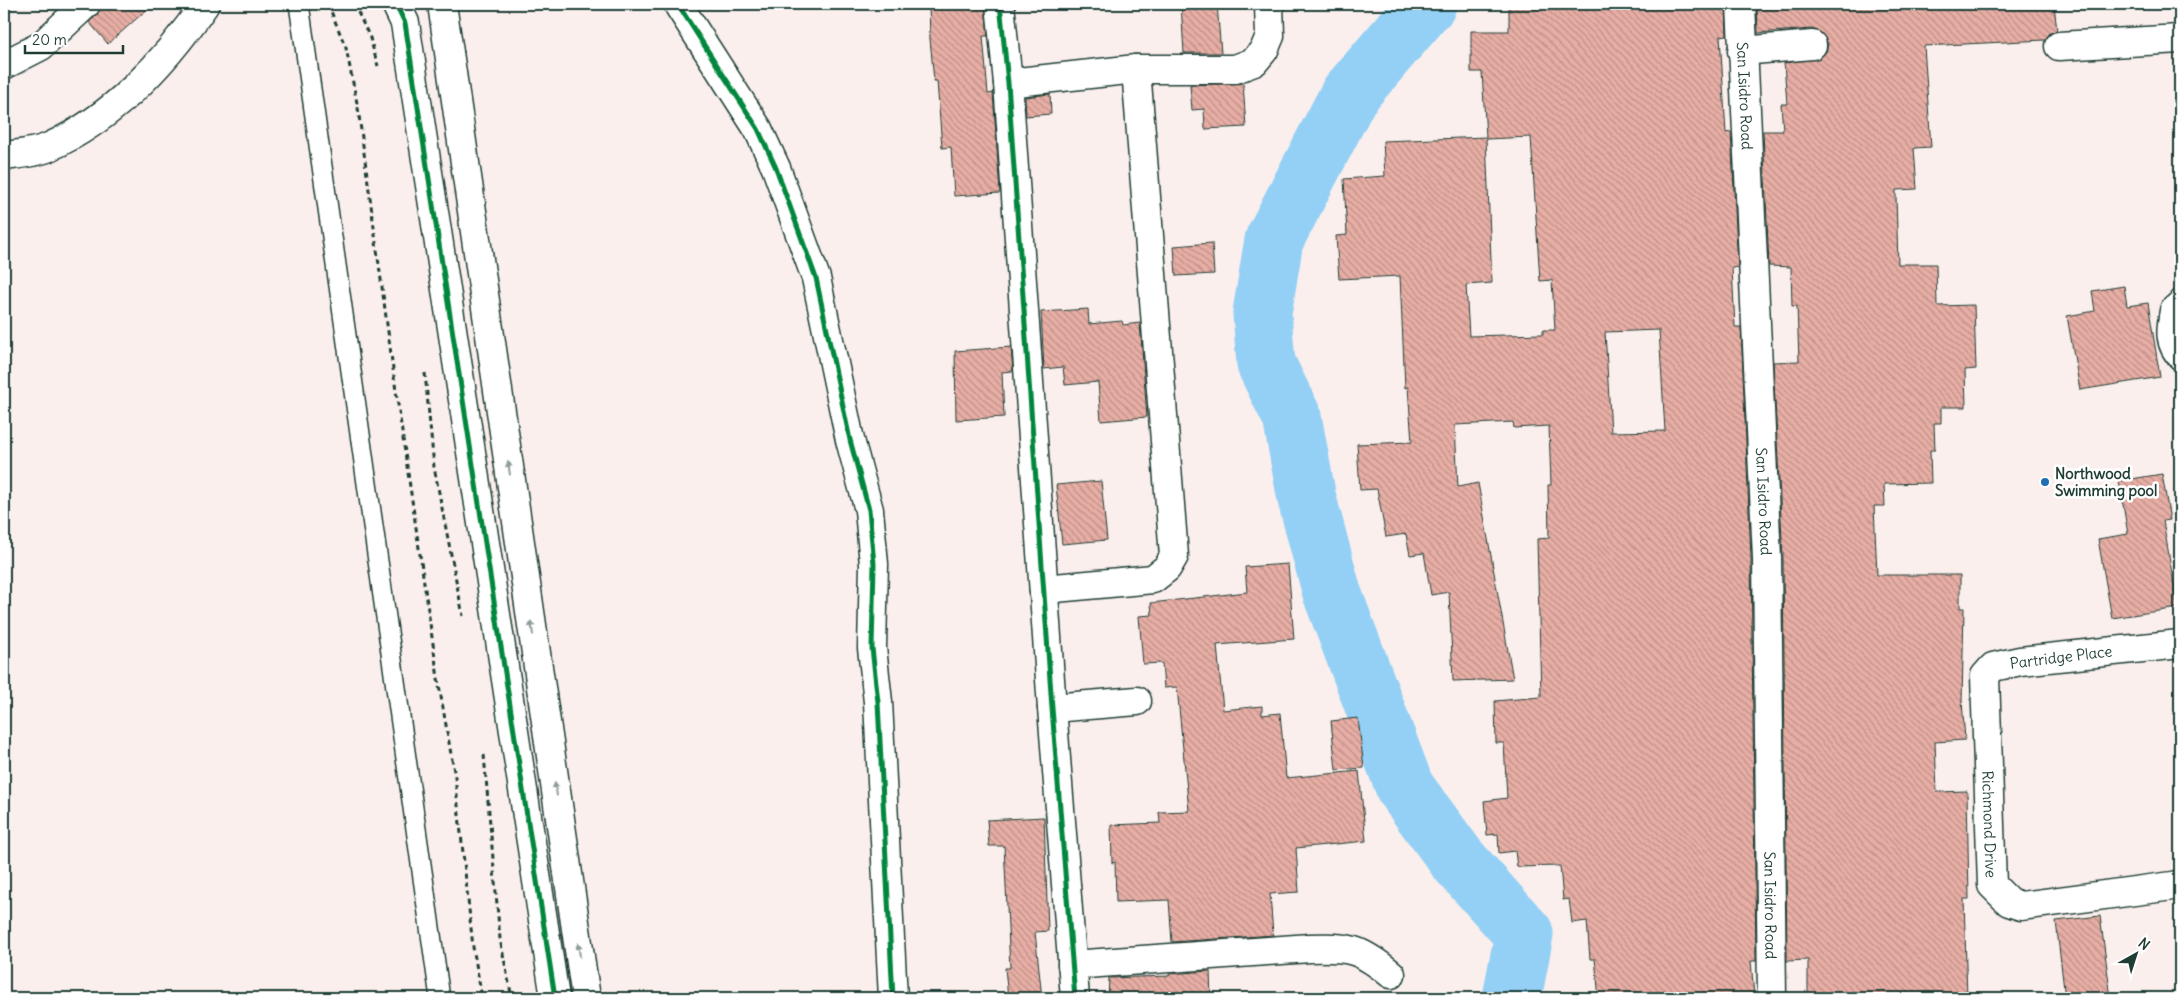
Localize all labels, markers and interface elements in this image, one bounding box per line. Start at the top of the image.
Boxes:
scale bar [25,22,122,54]
text: 20 m [32,30,67,49]
street label: San Isidro Road [1733,42,1757,150]
street label: San Isidro Road [1752,447,1776,556]
one-way arrow [505,459,513,475]
place label: Northwood Swimming pool [2055,464,2157,501]
marker: Northwood Swimming pool [2039,476,2051,488]
one-way arrow [528,620,536,636]
street label: Partridge Place [2009,641,2113,673]
street label: Richmond Drive [1979,770,2001,878]
one-way arrow [551,781,559,797]
street label: San Isidro Road [1761,851,1781,960]
north arrow [2112,930,2162,980]
text: N [2135,934,2154,954]
one-way arrow [575,942,583,958]

